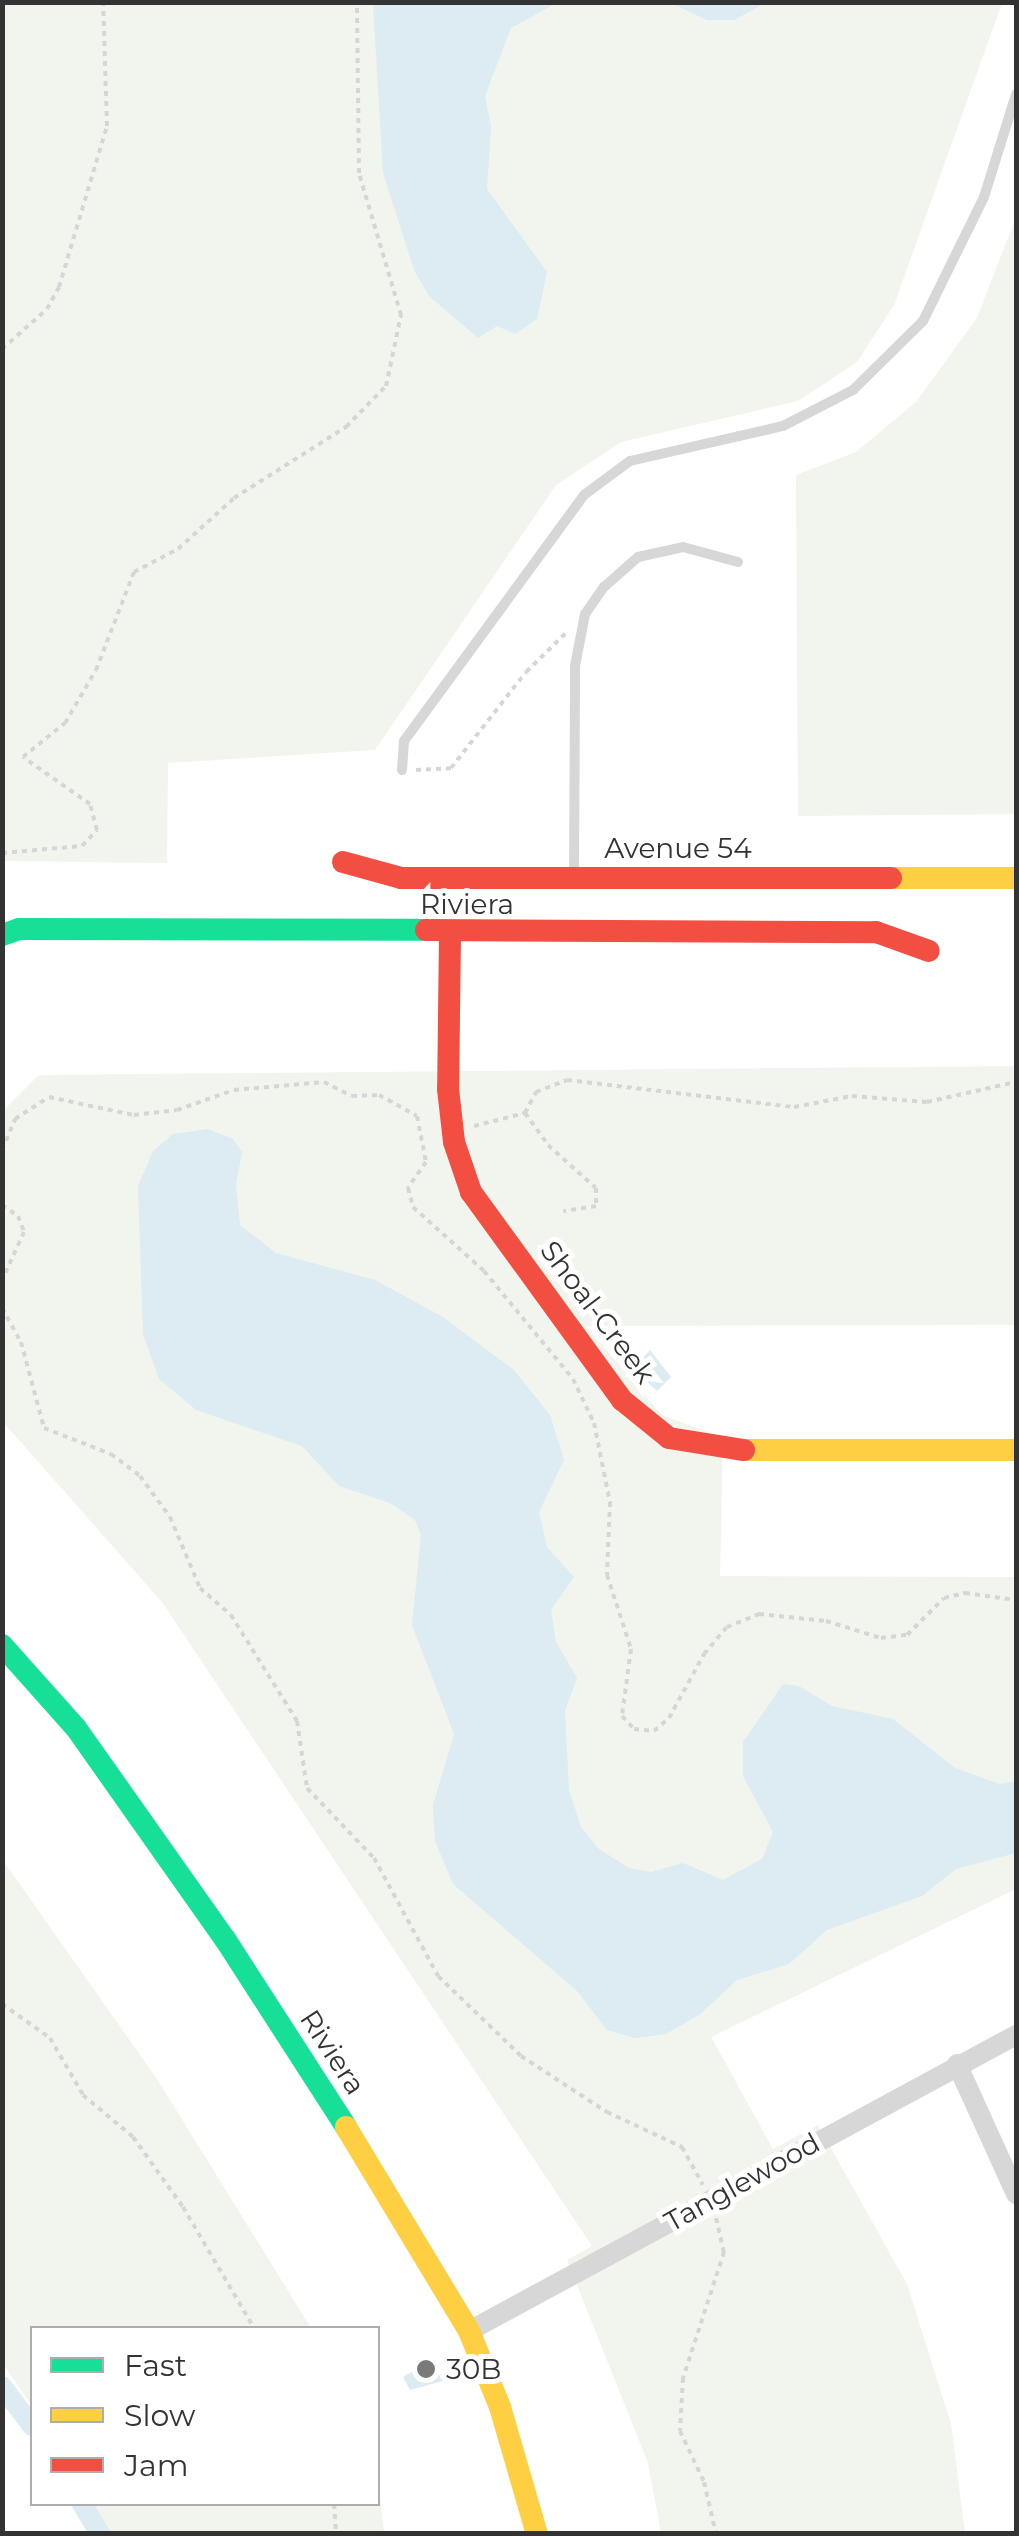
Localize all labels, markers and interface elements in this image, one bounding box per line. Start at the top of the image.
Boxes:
street label: Avenue 54 [604,831,752,865]
street label: Riviera [420,887,514,921]
street label: Shoal-Creek [533,1234,663,1390]
street label: Riviera [293,2003,373,2101]
street label: Tanglewood [658,2126,826,2238]
legend [30,2326,380,2506]
text: Fast [124,2347,187,2384]
place label: 30B [446,2352,501,2386]
marker: 30B [415,2358,437,2380]
text: Slow [124,2397,195,2434]
text: Jam [124,2447,189,2484]

